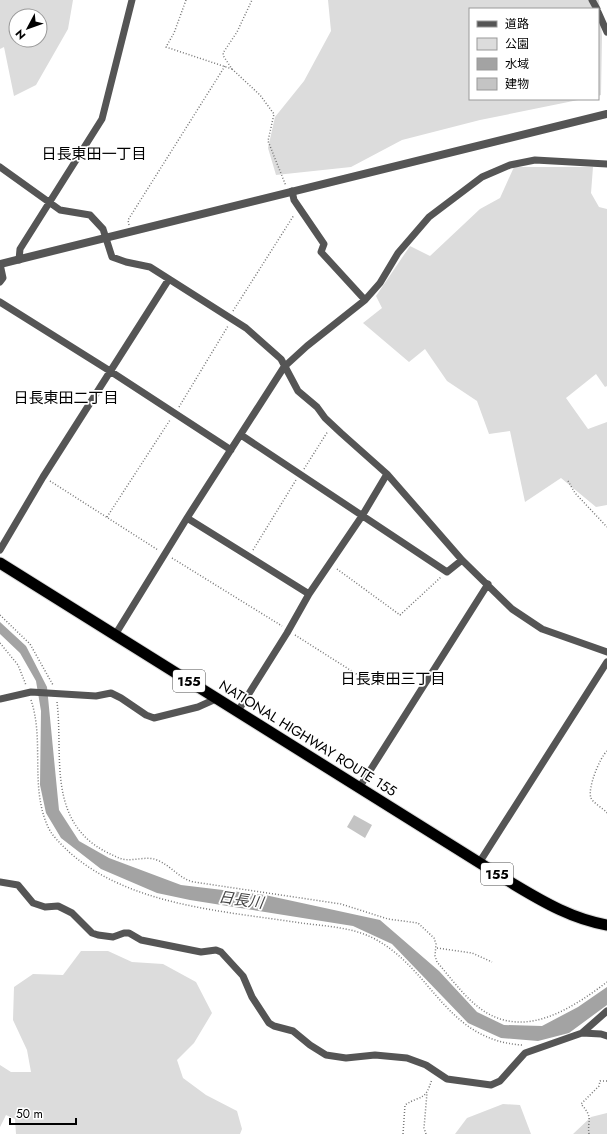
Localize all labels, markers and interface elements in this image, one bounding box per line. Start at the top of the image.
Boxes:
north arrow [8,8,48,48]
legend [469,8,599,100]
text: 道路 [505,15,529,33]
text: N [12,26,29,43]
text: 公園 [505,35,529,53]
text: 水域 [505,55,529,73]
text: 建物 [505,75,529,93]
district label: 日長東田一丁目 [41,143,147,165]
district label: 日長東田二丁目 [13,387,119,409]
district label: 日長東田三丁目 [340,668,446,690]
road number: 155 [173,670,205,692]
street label: NATIONAL HIGHWAY ROUTE 155 [215,675,401,801]
road number: 155 [481,863,513,885]
water label: 日長川 [217,886,267,914]
scale bar [10,1100,76,1126]
text: 50 m [16,1105,43,1123]

